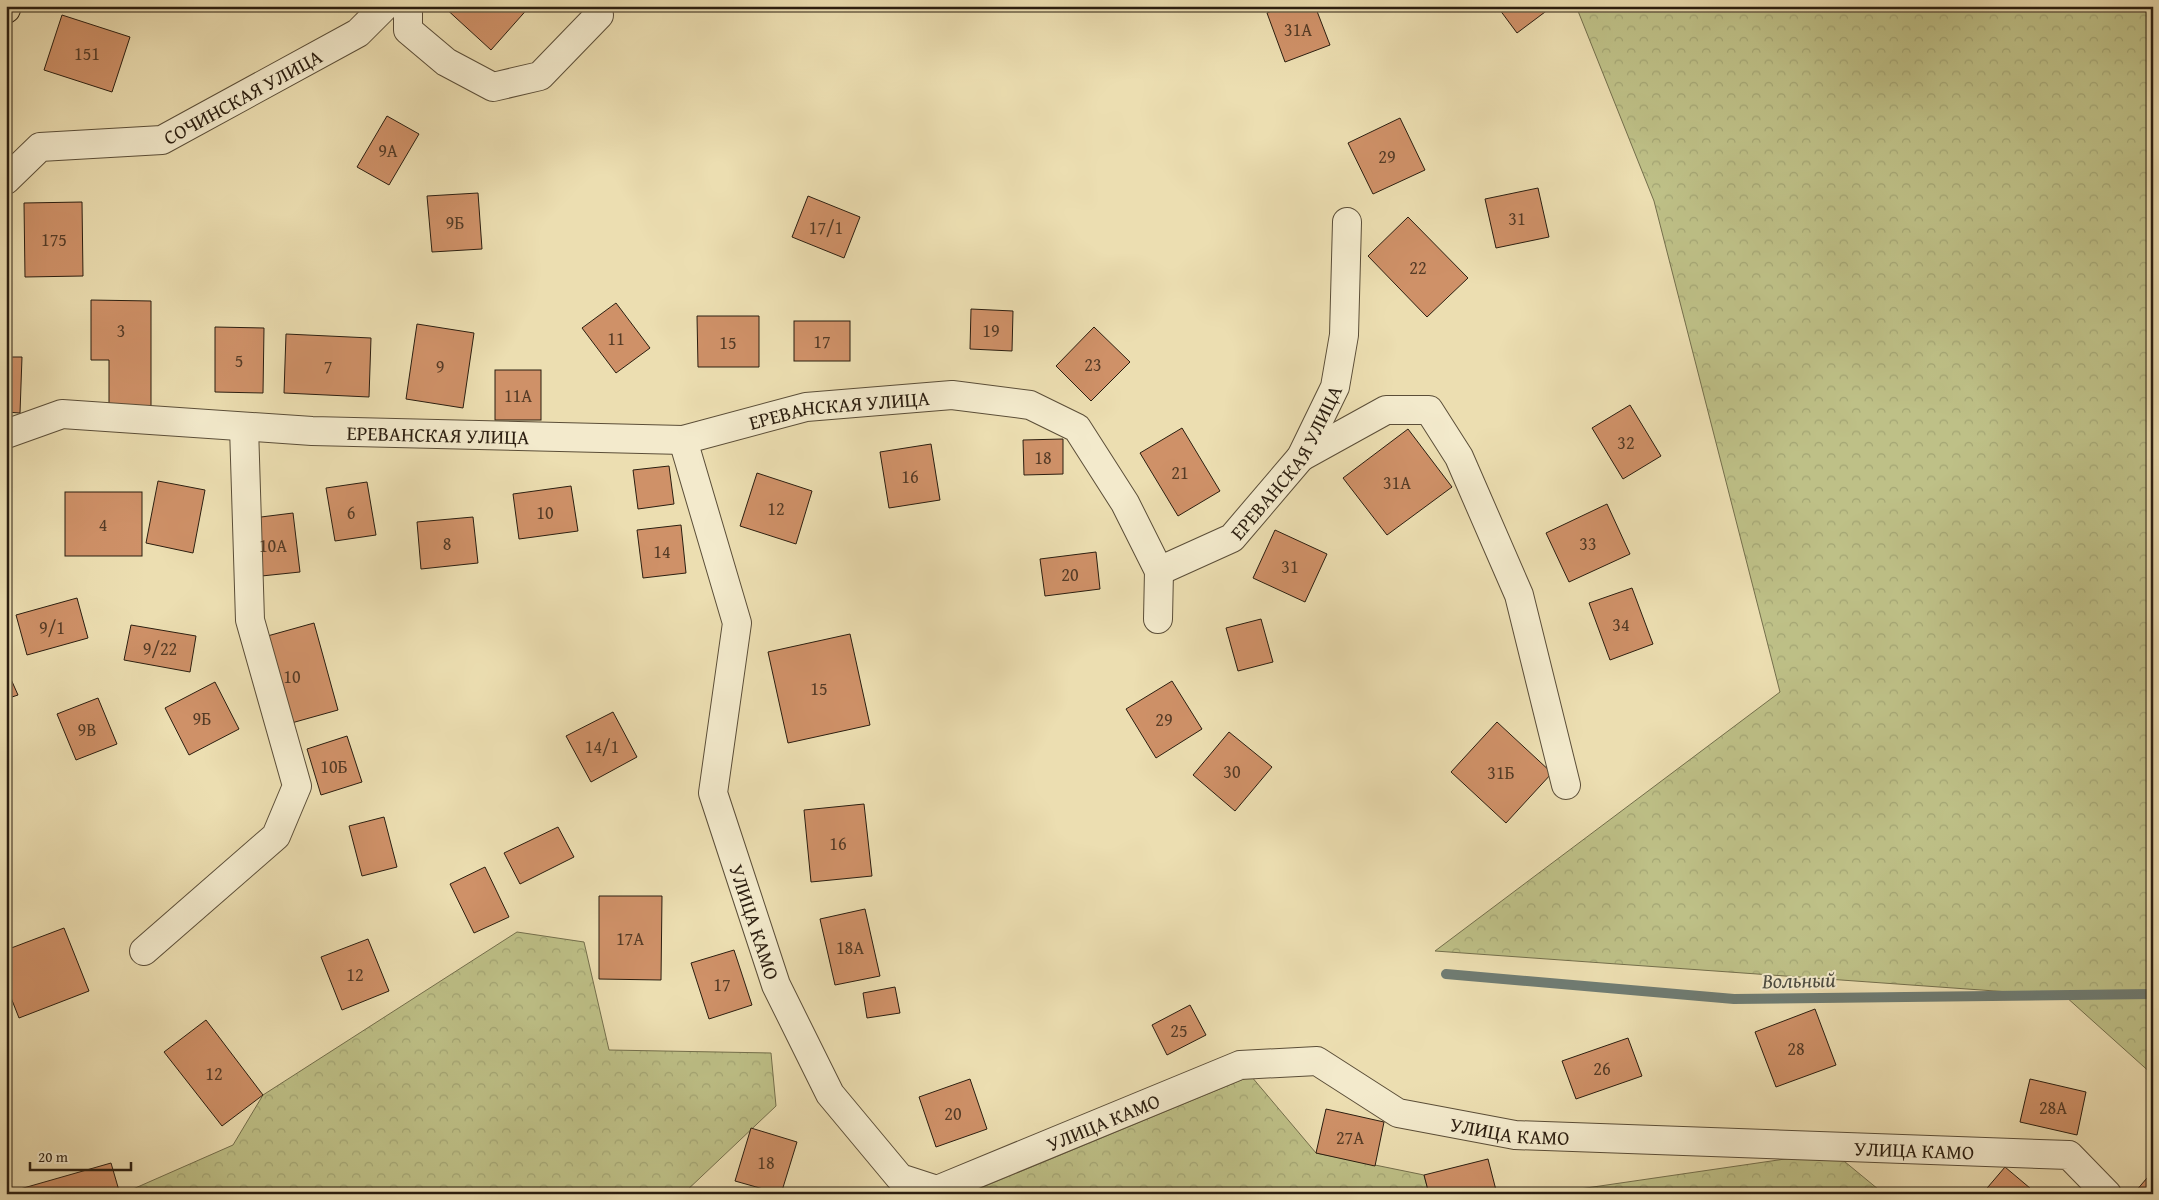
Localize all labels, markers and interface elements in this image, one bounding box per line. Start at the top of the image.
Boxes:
house number: 31А [1284,16,1312,43]
house number: 151 [74,40,100,67]
street label: СОЧИНСКАЯ УЛИЦА [158,41,327,151]
house number: 9А [378,137,398,164]
house number: 29 [1378,143,1396,170]
house number: 31 [1508,205,1526,232]
house number: 9Б [446,209,464,236]
house number: 17/1 [809,214,843,241]
house number: 175 [41,226,67,253]
house number: 22 [1409,254,1427,281]
house number: 3 [117,317,125,344]
house number: 19 [982,317,1000,344]
house number: 11 [607,325,625,352]
house number: 17 [813,328,831,355]
house number: 15 [719,329,737,356]
house number: 5 [235,347,243,374]
house number: 23 [1084,351,1102,378]
house number: 7 [324,353,332,380]
house number: 9 [436,353,444,380]
street label: ЕРЕВАНСКАЯ УЛИЦА [1223,380,1348,545]
house number: 11А [504,382,532,409]
street label: ЕРЕВАНСКАЯ УЛИЦА [745,382,931,436]
street label: ЕРЕВАНСКАЯ УЛИЦА [346,417,530,451]
house number: 32 [1617,429,1635,456]
house number: 18 [1034,444,1052,471]
house number: 21 [1171,459,1189,486]
house number: 16 [901,463,919,490]
house number: 31А [1383,469,1411,496]
house number: 12 [767,495,785,522]
house number: 6 [347,499,355,526]
house number: 10 [536,499,554,526]
house number: 4 [99,511,107,538]
house number: 8 [443,530,451,557]
house number: 33 [1579,530,1597,557]
house number: 10А [259,532,287,559]
house number: 14 [653,538,671,565]
house number: 31 [1281,553,1299,580]
house number: 20 [1061,561,1079,588]
house number: 34 [1612,611,1630,638]
house number: 9/1 [39,614,65,641]
house number: 9/22 [143,635,177,662]
house number: 10 [283,663,301,690]
house number: 15 [810,675,828,702]
house number: 9Б [193,705,211,732]
house number: 29 [1155,706,1173,733]
house number: 9В [78,716,96,743]
house number: 14/1 [585,733,619,760]
house number: 10Б [320,753,348,780]
house number: 30 [1223,758,1241,785]
house number: 31Б [1487,759,1515,786]
house number: 16 [829,830,847,857]
street label: УЛИЦА КАМО [723,860,788,983]
house number: 17А [616,925,644,952]
house number: 18А [836,934,864,961]
house number: 12 [346,961,364,988]
water label: Вольный [1761,964,1836,996]
house number: 17 [713,971,731,998]
house number: 25 [1170,1017,1188,1044]
house number: 28 [1787,1035,1805,1062]
house number: 26 [1593,1055,1611,1082]
house number: 12 [205,1060,223,1087]
street label: УЛИЦА КАМО [1042,1085,1164,1158]
house number: 28А [2039,1094,2067,1121]
house number: 20 [944,1100,962,1127]
street label: УЛИЦА КАМО [1448,1109,1570,1151]
house number: 27А [1336,1124,1364,1151]
street label: УЛИЦА КАМО [1854,1133,1975,1166]
scale bar [30,1140,131,1172]
text: 20 m [38,1146,69,1167]
house number: 18 [757,1149,775,1176]

